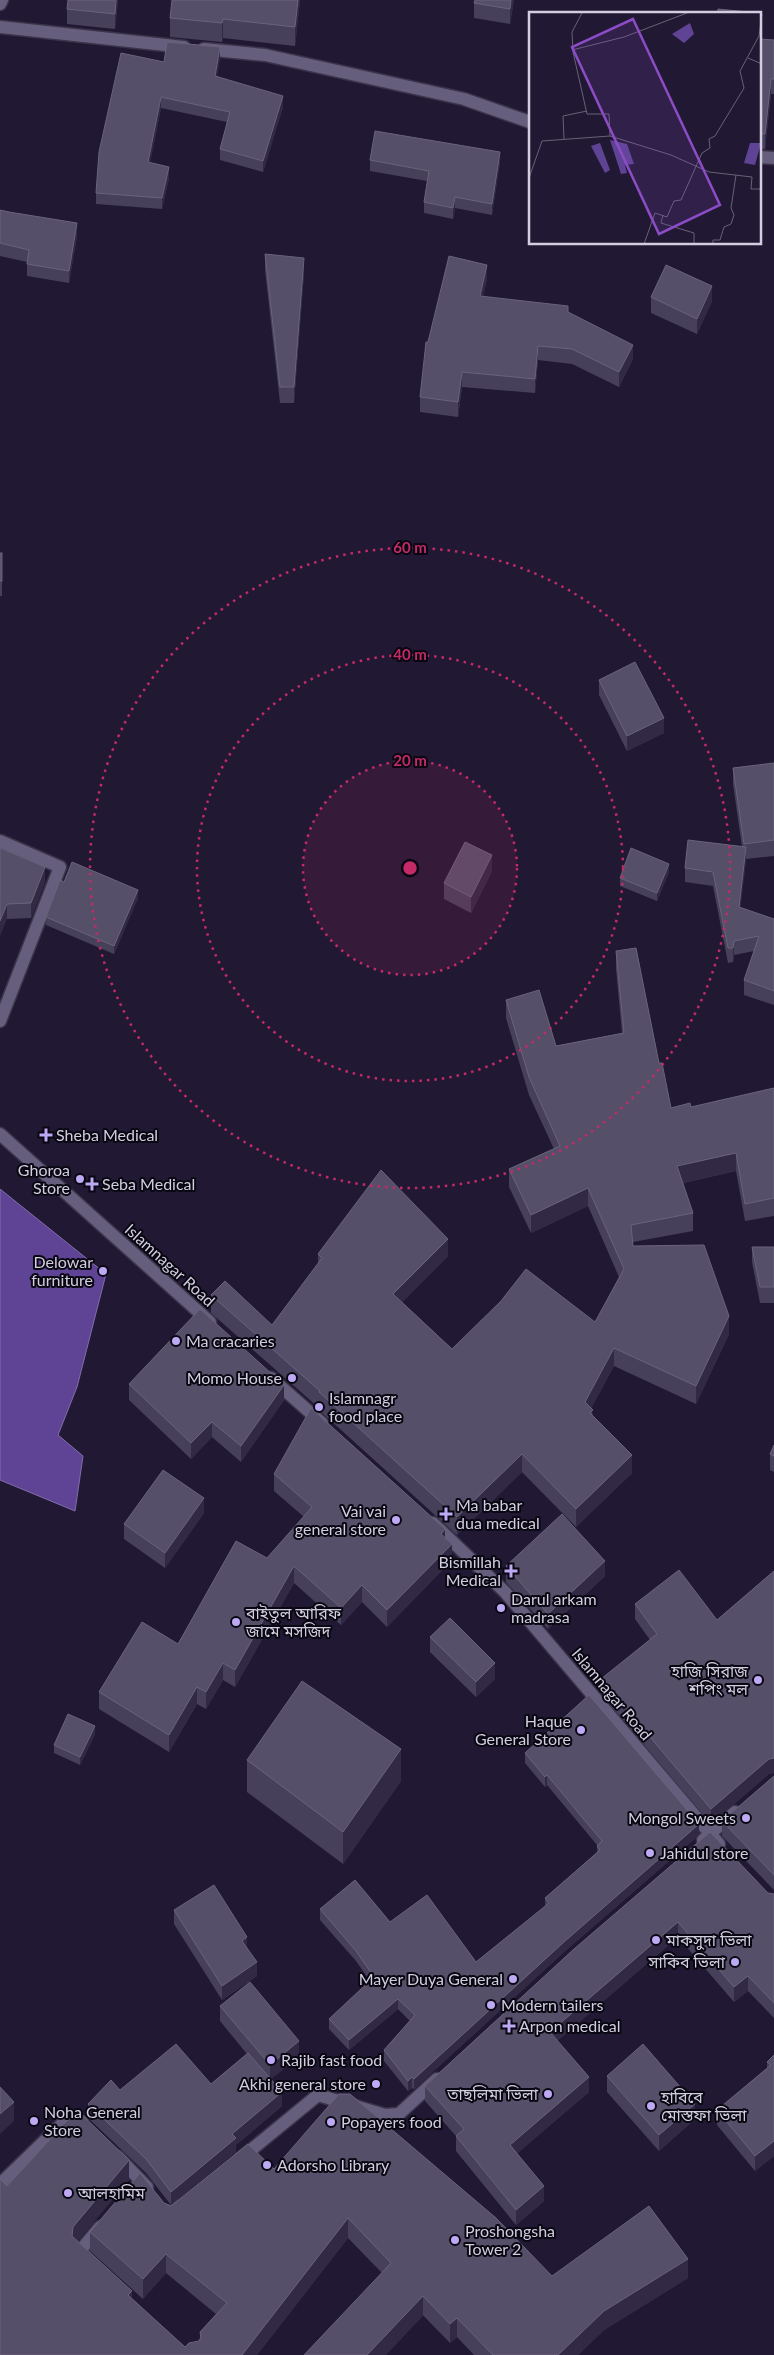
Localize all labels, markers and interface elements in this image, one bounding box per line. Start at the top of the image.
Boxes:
inset map [529,12,762,245]
text: 60 m [393,538,427,556]
text: 40 m [393,645,427,663]
text: 20 m [393,751,427,769]
centre of rings [401,859,419,877]
place label: Sheba Medical [56,1125,158,1144]
marker: Sheba Medical [40,1129,52,1141]
place label: Ghoroa Store [18,1160,70,1197]
marker: Ghoroa Store [74,1173,86,1185]
place label: Seba Medical [102,1174,195,1193]
marker: Seba Medical [86,1178,98,1190]
street label: Islamnagar Road [122,1219,219,1310]
place label: Delowar furniture [31,1252,93,1289]
marker: Delowar furniture [97,1265,109,1277]
place label: Ma cracaries [186,1331,275,1350]
marker: Ma cracaries [170,1335,182,1347]
place label: Momo House [187,1368,282,1387]
marker: Momo House [286,1372,298,1384]
place label: Islamnagr food place [329,1388,402,1425]
marker: Islamnagr food place [313,1401,325,1413]
place label: Ma babar dua medical [456,1495,540,1532]
place label: Vai vai general store [295,1501,386,1538]
marker: Ma babar dua medical [440,1508,452,1520]
marker: Vai vai general store [390,1514,402,1526]
place label: Bismillah Medical [439,1552,501,1589]
marker: Bismillah Medical [505,1565,517,1577]
place label: Darul arkam madrasa [511,1589,597,1626]
marker: Darul arkam madrasa [495,1602,507,1614]
place label: বাইতুল আরিফ জামে মসজিদ [245,1603,342,1640]
marker: বাইতুল আরিফ জামে মসজিদ [230,1616,242,1628]
street label: Islamnagar Road [568,1644,656,1744]
place label: হাজি সিরাজ শপিং মল [670,1661,748,1698]
marker: হাজি সিরাজ শপিং মল [752,1674,764,1686]
place label: Haque General Store [475,1711,571,1748]
marker: Haque General Store [575,1724,587,1736]
place label: Mongol Sweets [628,1808,736,1827]
marker: Mongol Sweets [740,1812,752,1824]
place label: Jahidul store [660,1843,749,1862]
marker: Jahidul store [644,1847,656,1859]
place label: মাকসুদা ভিলা [665,1930,752,1950]
marker: মাকসুদা ভিলা [650,1934,662,1946]
place label: সাকিব ভিলা [648,1952,726,1971]
marker: সাকিব ভিলা [729,1956,741,1968]
place label: Mayer Duya General [359,1969,503,1988]
marker: Mayer Duya General [507,1973,519,1985]
place label: Modern tailers [501,1995,603,2014]
marker: Modern tailers [485,1999,497,2011]
place label: Arpon medical [519,2016,620,2035]
marker: Arpon medical [503,2020,515,2032]
place label: Rajib fast food [281,2050,382,2069]
marker: Rajib fast food [265,2054,277,2066]
place label: Akhi general store [239,2074,366,2093]
marker: Akhi general store [370,2078,382,2090]
place label: তাছলিমা ভিলা [446,2084,539,2103]
place label: হাবিবে মোস্তফা ভিলা [660,2087,747,2124]
marker: তাছলিমা ভিলা [542,2088,554,2100]
marker: হাবিবে মোস্তফা ভিলা [645,2100,657,2112]
place label: Noha General Store [44,2102,141,2139]
place label: Popayers food [341,2112,442,2131]
marker: Noha General Store [28,2115,40,2127]
marker: Popayers food [325,2116,337,2128]
place label: Adorsho Library [277,2155,390,2174]
marker: Adorsho Library [261,2159,273,2171]
place label: আলহামিম [77,2183,145,2202]
marker: আলহামিম [62,2187,74,2199]
place label: Proshongsha Tower 2 [465,2221,555,2258]
marker: Proshongsha Tower 2 [449,2234,461,2246]

